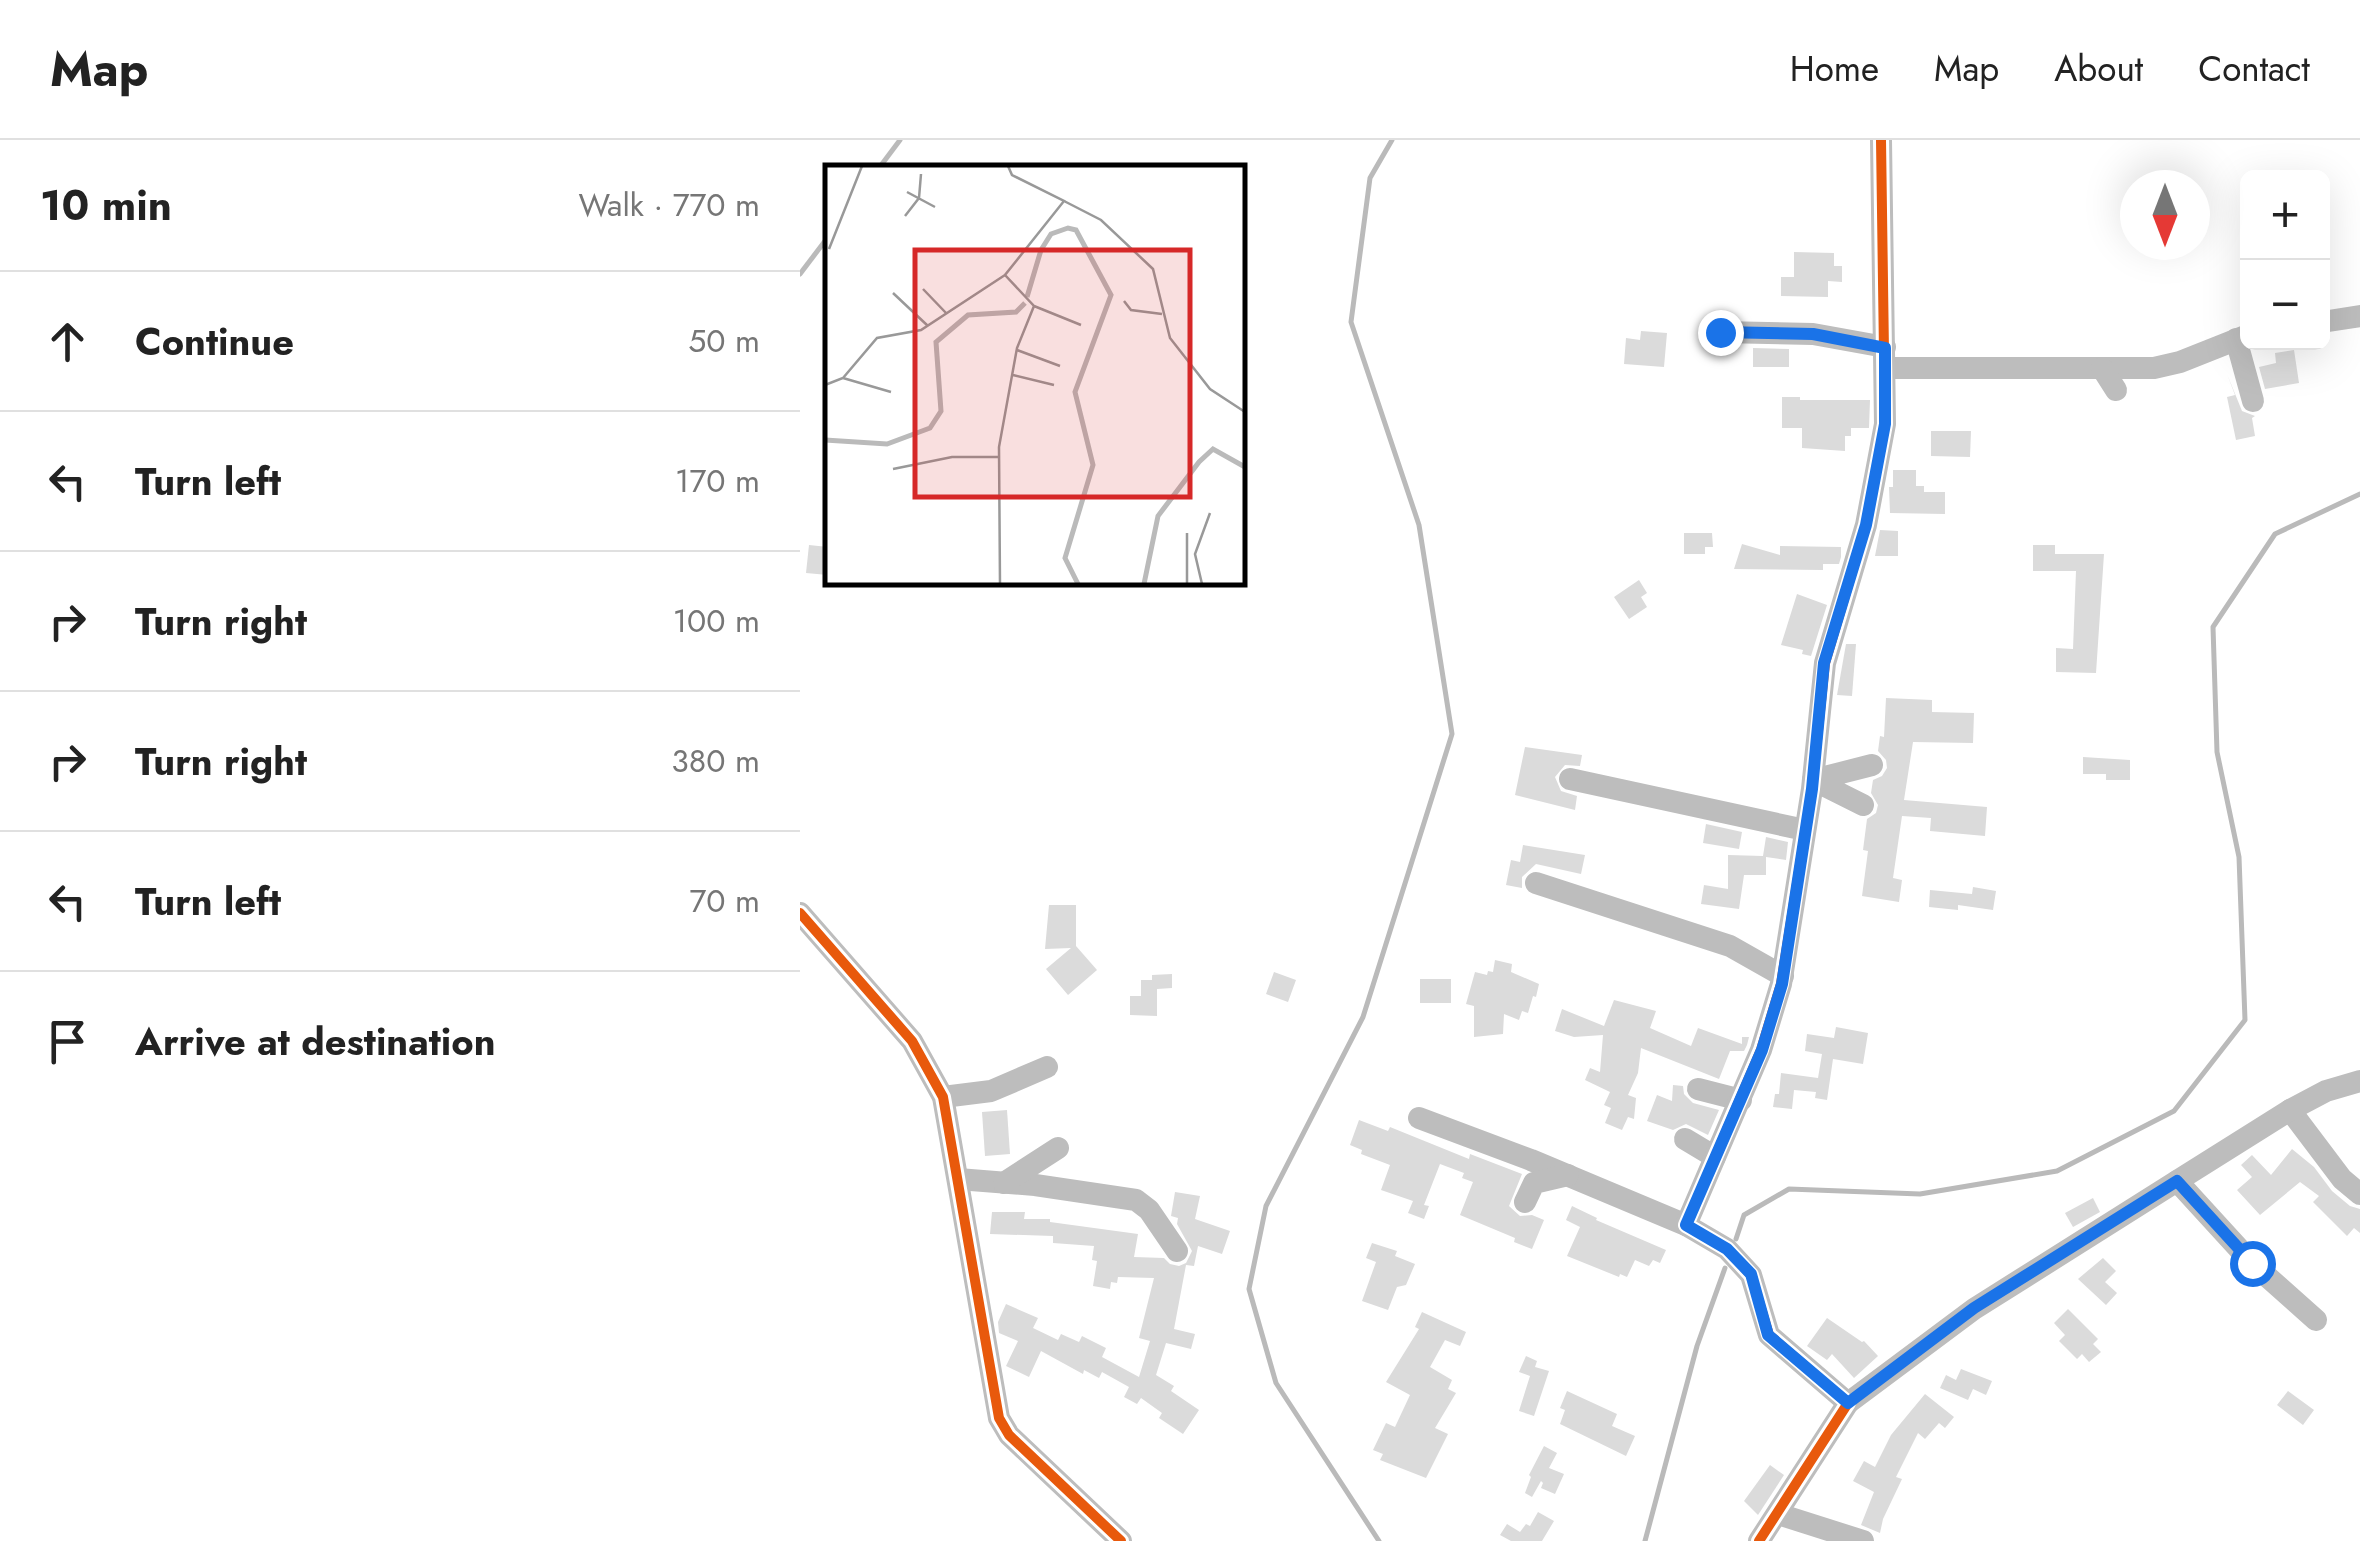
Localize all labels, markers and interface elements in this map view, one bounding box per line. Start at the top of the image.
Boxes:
text: Map [50,35,148,104]
text: Home [1790,44,1879,94]
text: Map [1934,44,1999,94]
text: About [2054,44,2143,94]
text: Contact [2198,44,2310,94]
inset map [825,165,1245,585]
north arrow [2120,170,2210,260]
map controls [2240,170,2330,350]
button: + [2240,170,2330,260]
text: 10 min [40,175,172,236]
text: Walk · 770 m [579,182,760,228]
button: − [2240,260,2330,350]
route end [1698,310,1744,356]
icon: ahead [40,314,95,369]
text: Continue [135,314,294,369]
text: 50 m [688,318,760,364]
icon: left [40,454,95,509]
text: Turn left [135,454,281,509]
text: 170 m [675,458,760,504]
icon: right [40,594,95,649]
text: Turn right [135,594,307,649]
text: 100 m [673,598,760,644]
icon: right [40,734,95,789]
text: Turn right [135,734,307,789]
text: 380 m [671,738,760,784]
icon: left [40,874,95,929]
text: Turn left [135,874,281,929]
text: 70 m [689,878,760,924]
icon: arrive [40,1014,95,1069]
text: Arrive at destination [135,1014,496,1069]
route start [2230,1241,2276,1287]

